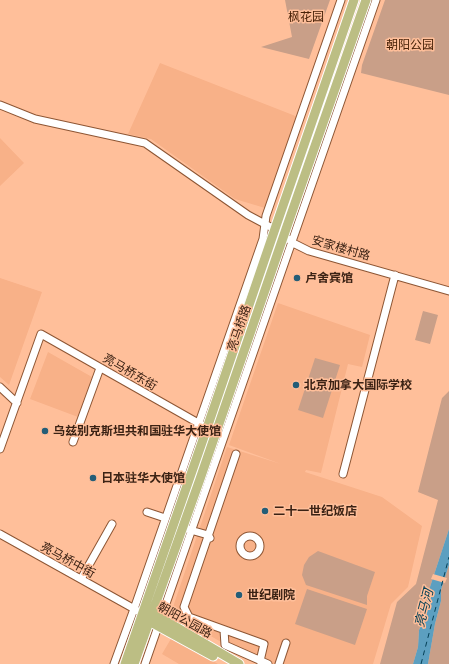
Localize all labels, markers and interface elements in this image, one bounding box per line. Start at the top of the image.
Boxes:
park label: 枫花园 [288,10,324,24]
park label: 朝阳公园 [386,38,434,52]
street label: 安家楼村路 [310,233,372,263]
place label: 卢舍宾馆 [305,271,353,285]
marker: 卢舍宾馆 [292,273,302,283]
street label: 亮马桥路 [224,303,254,353]
street label: 亮马桥东街 [100,351,160,393]
place label: 北京加拿大国际学校 [304,378,412,392]
marker: 北京加拿大国际学校 [291,380,301,390]
place label: 乌兹别克斯坦共和国驻华大使馆 [53,424,221,438]
marker: 乌兹别克斯坦共和国驻华大使馆 [40,426,50,436]
place label: 日本驻华大使馆 [101,471,185,485]
marker: 日本驻华大使馆 [88,473,98,483]
place label: 二十一世纪饭店 [273,504,357,518]
marker: 二十一世纪饭店 [260,506,270,516]
street label: 亮马桥中街 [38,539,98,581]
water label: 亮马河 [411,587,437,629]
place label: 世纪剧院 [247,588,295,602]
marker: 世纪剧院 [234,590,244,600]
street label: 朝阳公园路 [155,599,215,641]

